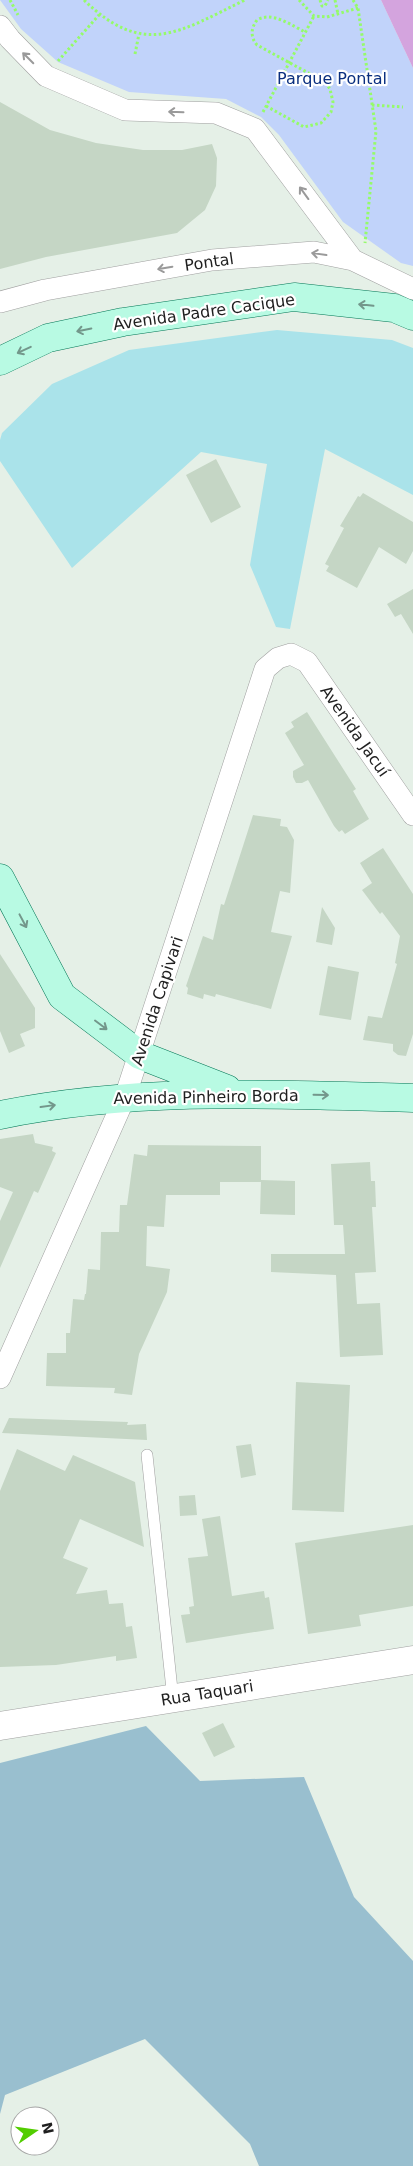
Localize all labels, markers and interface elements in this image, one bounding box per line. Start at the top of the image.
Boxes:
one-way arrow [22,52,34,65]
park label: Parque Pontal [277,69,387,88]
one-way arrow [168,107,184,117]
one-way arrow [299,186,309,200]
street label: Pontal [183,249,235,275]
one-way arrow [311,249,327,259]
one-way arrow [157,264,173,274]
street label: Avenida Padre Cacique [112,290,296,334]
one-way arrow [358,300,374,310]
one-way arrow [76,326,92,335]
one-way arrow [17,345,32,355]
street label: Avenida Jacuí [317,682,394,781]
one-way arrow [19,913,28,928]
street label: Avenida Capivari [127,934,187,1068]
one-way arrow [94,1020,108,1030]
street label: Avenida Pinheiro Borda [113,1086,299,1108]
one-way arrow [313,1091,329,1100]
one-way arrow [40,1101,56,1111]
street label: Rua Taquari [159,1676,255,1710]
north arrow [10,2106,60,2156]
text: N [39,2121,57,2136]

